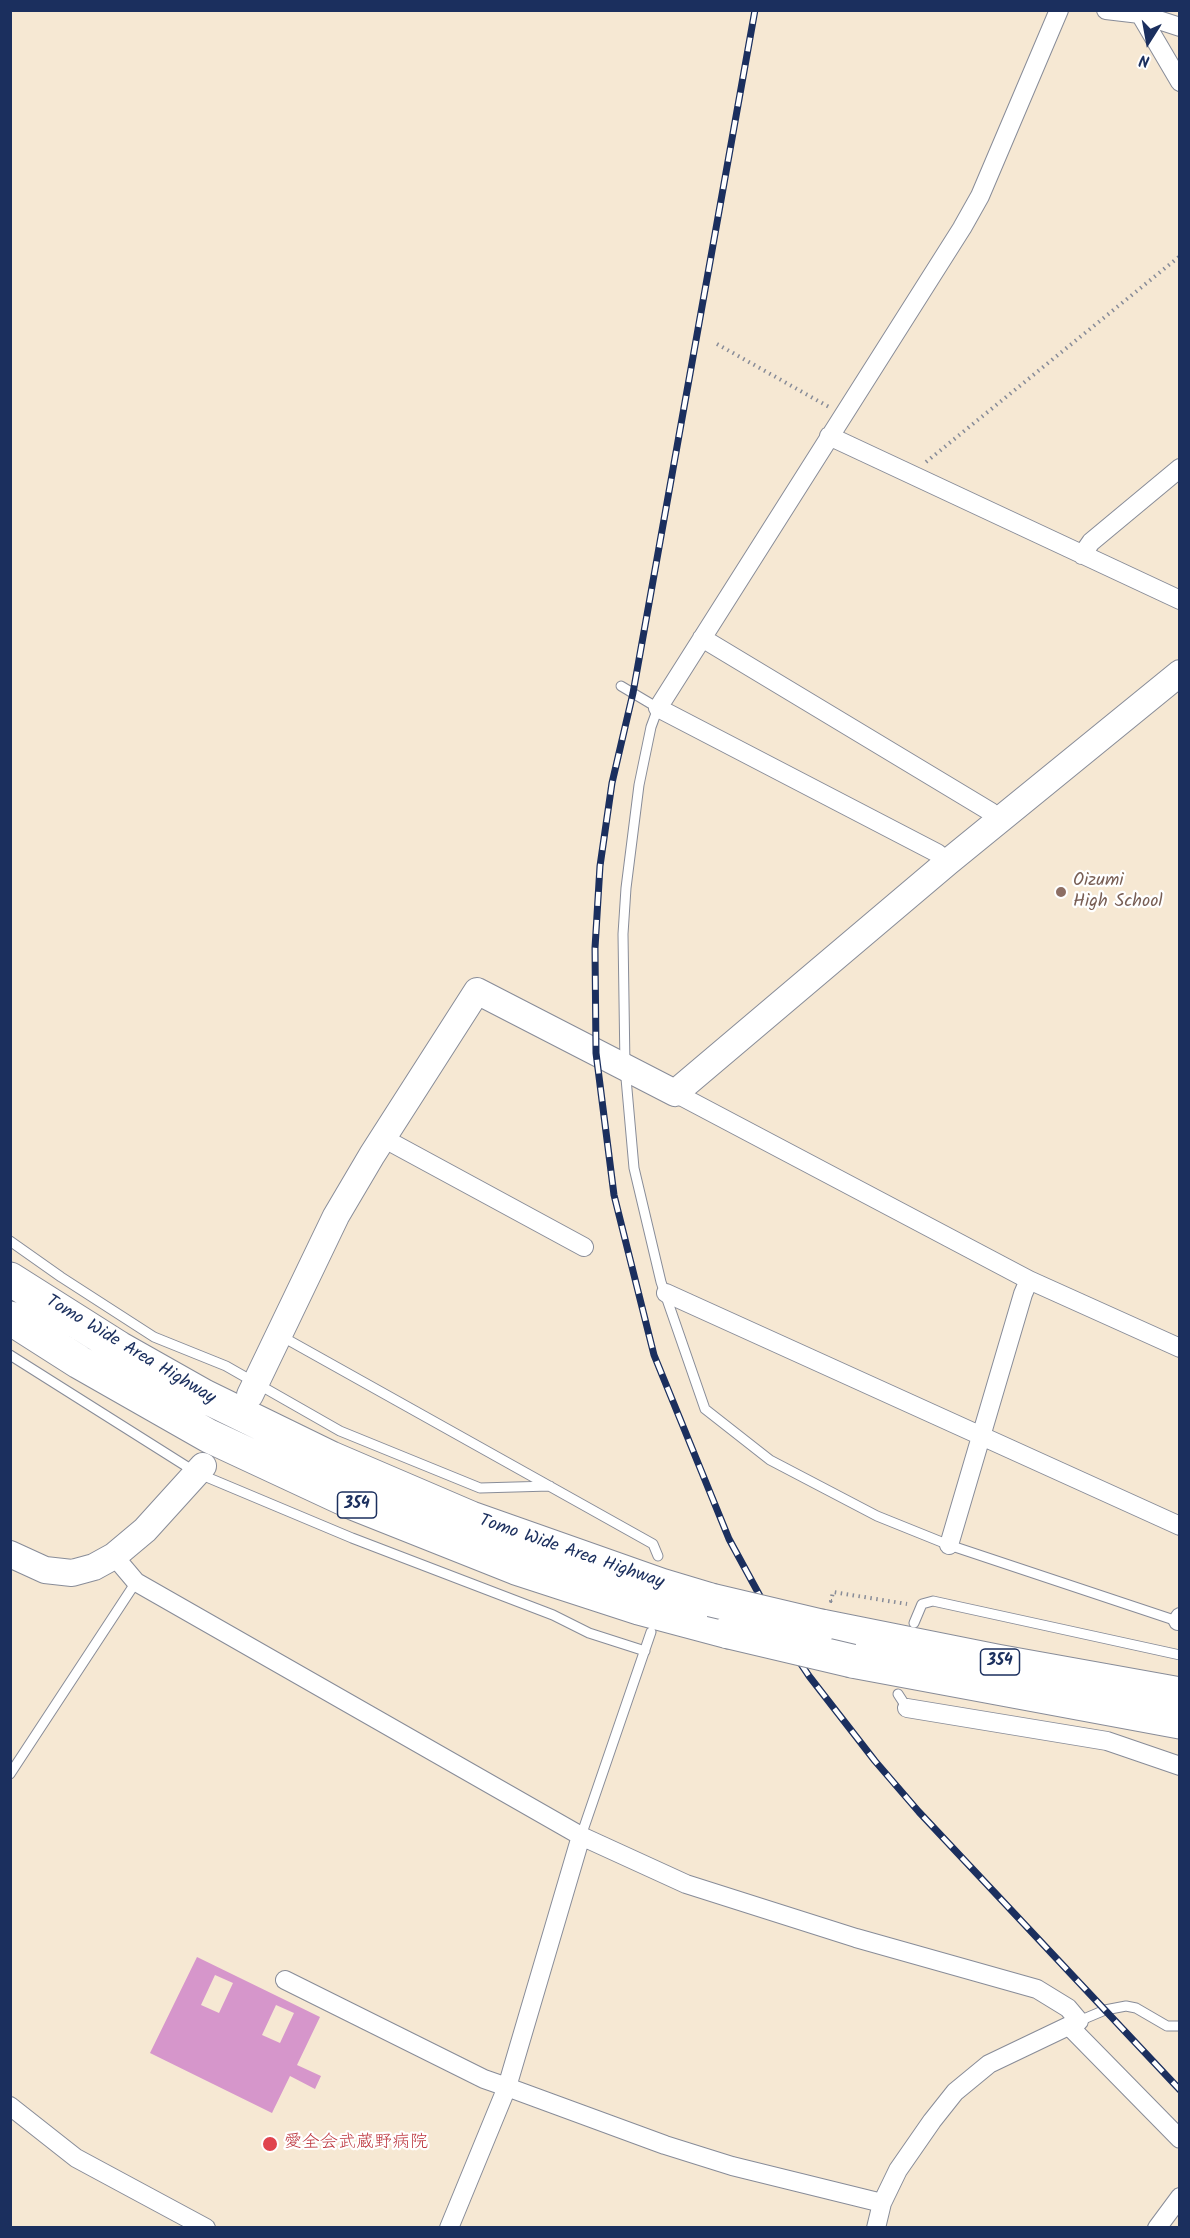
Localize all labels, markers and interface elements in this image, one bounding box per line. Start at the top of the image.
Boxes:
north arrow [1118,12,1178,72]
text: N [1137,47,1152,73]
place label: Oizumi High School [1073,871,1163,914]
marker: Oizumi High School [1054,885,1068,899]
street label: Tomo Wide Area Highway [41,1292,219,1410]
road number: 354 [338,1492,376,1518]
street label: Tomo Wide Area Highway [476,1511,666,1595]
road number: 354 [980,1649,1020,1675]
place label: 愛全会武蔵野病院 [284,2133,428,2155]
marker: 愛全会武蔵野病院 [261,2135,279,2153]

